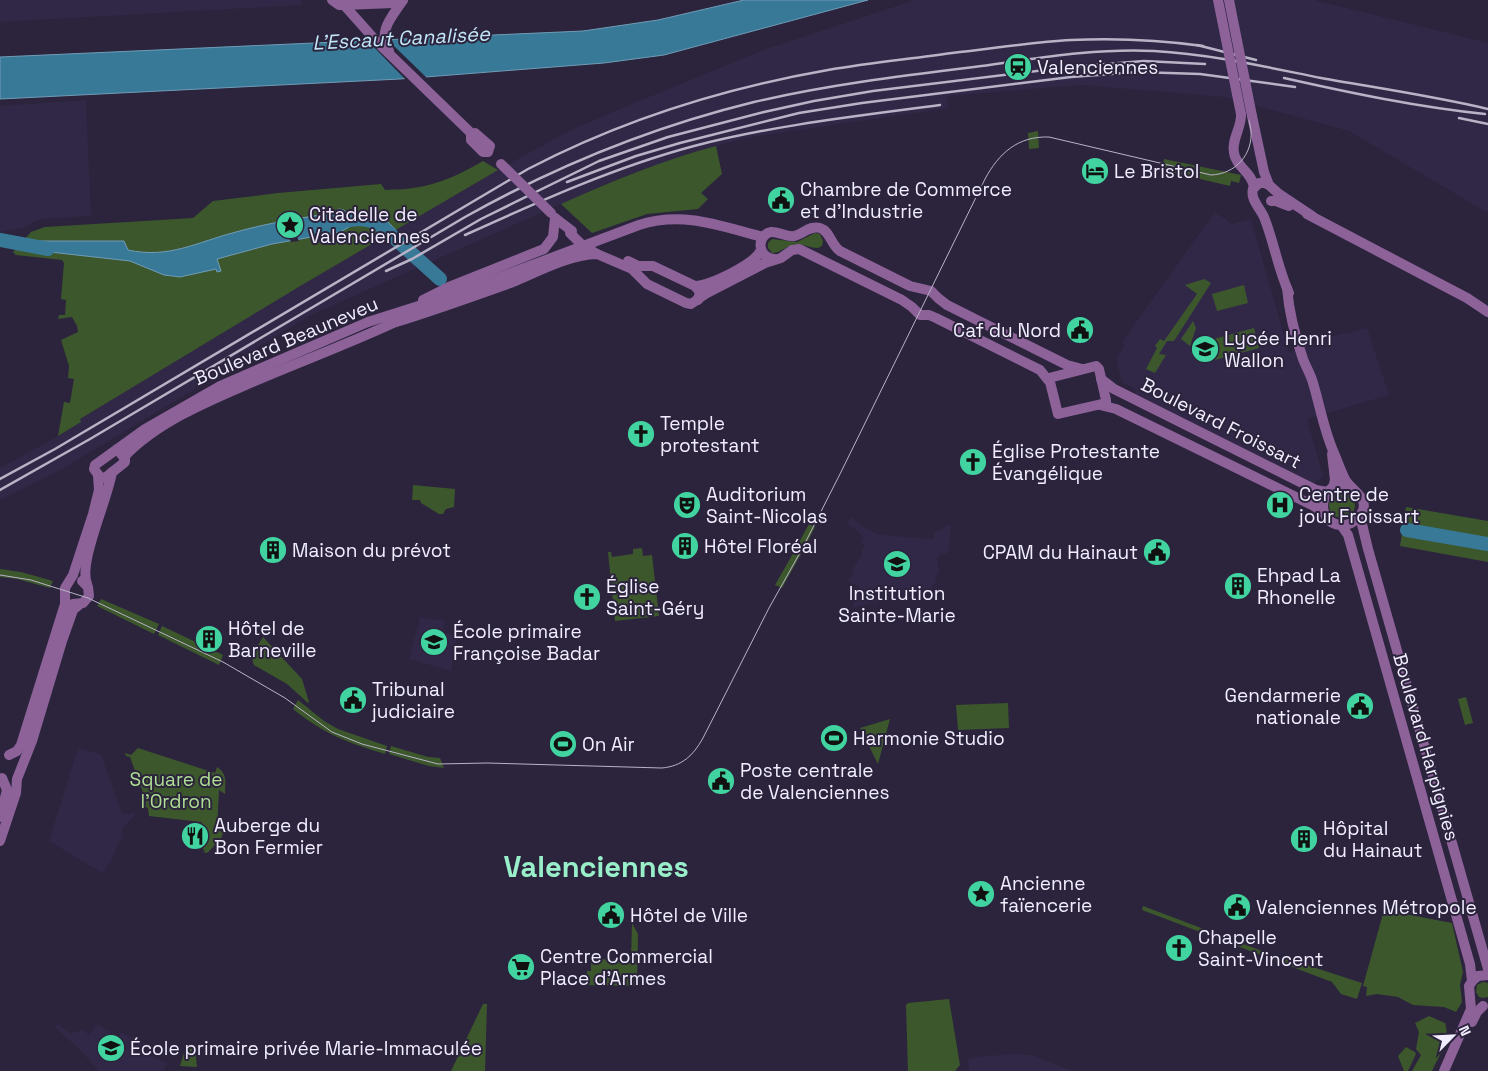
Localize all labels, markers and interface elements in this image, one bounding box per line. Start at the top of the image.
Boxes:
water label: L'Escaut Canalisée [312,20,491,56]
station icon: Valenciennes [1003,52,1033,82]
place label: Valenciennes [1037,55,1158,80]
hotel icon: Le Bristol [1080,156,1110,186]
place label: Le Bristol [1114,159,1199,184]
place label: Chambre de Commerce et d'Industrie [800,177,1012,224]
public building icon: Chambre de Commerce et d'Industrie [766,185,796,215]
place label: Citadelle de Valenciennes [309,202,430,249]
place icon: Citadelle de Valenciennes [275,210,305,240]
street label: Boulevard Beauneveu [190,291,382,391]
public building icon: Caf du Nord [1065,315,1095,345]
place label: Caf du Nord [953,318,1061,343]
place label: Lycée Henri Wallon [1224,326,1332,373]
school or university icon: Lycée Henri Wallon [1190,334,1220,364]
street label: Boulevard Froissart [1137,372,1305,474]
place label: Temple protestant [660,411,760,458]
church icon: Temple protestant [626,419,656,449]
place label: Église Protestante Évangélique [992,439,1160,486]
church icon: Église Protestante Évangélique [958,447,988,477]
place label: Auditorium Saint-Nicolas [706,482,828,529]
place label: Centre de jour Froissart [1298,482,1419,529]
theatre icon: Auditorium Saint-Nicolas [672,490,702,520]
hospital icon: Centre de jour Froissart [1265,490,1295,520]
building icon: Hôtel Floréal [670,531,700,561]
place label: Hôtel Floréal [704,534,817,559]
building icon: Maison du prévot [258,535,288,565]
public building icon: CPAM du Hainaut [1142,537,1172,567]
place label: Maison du prévot [292,538,451,563]
place label: CPAM du Hainaut [983,540,1138,565]
school or university icon: Institution Sainte-Marie [882,549,912,579]
place label: Ehpad La Rhonelle [1257,563,1341,610]
building icon: Ehpad La Rhonelle [1223,571,1253,601]
place label: Église Saint-Géry [606,574,704,621]
place label: Institution Sainte-Marie [838,581,956,628]
church icon: Église Saint-Géry [572,582,602,612]
place label: Hôtel de Barneville [228,616,317,663]
place label: École primaire Françoise Badar [453,619,600,666]
building icon: Hôtel de Barneville [194,624,224,654]
school or university icon: École primaire Françoise Badar [419,627,449,657]
street label: Boulevard Harpignies [1387,651,1465,843]
place label: Tribunal judiciaire [371,677,455,724]
place label: Gendarmerie nationale [1225,683,1341,730]
public building icon: Tribunal judiciaire [338,685,368,715]
public building icon: Gendarmerie nationale [1345,691,1375,721]
sports icon: Harmonie Studio [819,723,849,753]
place label: Harmonie Studio [853,726,1005,751]
sports icon: On Air [548,729,578,759]
place label: On Air [582,732,635,757]
place label: Poste centrale de Valenciennes [740,758,890,805]
public building icon: Poste centrale de Valenciennes [706,766,736,796]
park label: Square de l'Ordron [130,767,222,814]
place label: Auberge du Bon Fermier [214,813,323,860]
place label: Hôpital du Hainaut [1323,816,1423,863]
restaurant icon: Auberge du Bon Fermier [180,821,210,851]
building icon: Hôpital du Hainaut [1289,824,1319,854]
district label: Valenciennes [503,848,689,885]
place label: Ancienne faïencerie [1000,871,1092,918]
place icon: Ancienne faïencerie [966,879,996,909]
public building icon: Valenciennes Métropole [1222,892,1252,922]
place label: Valenciennes Métropole [1256,895,1477,920]
public building icon: Hôtel de Ville [596,900,626,930]
place label: Hôtel de Ville [630,903,748,928]
place label: Chapelle Saint-Vincent [1198,925,1323,972]
church icon: Chapelle Saint-Vincent [1164,933,1194,963]
place label: Centre Commercial Place d'Armes [540,944,713,991]
supermarket icon: Centre Commercial Place d'Armes [506,952,536,982]
north arrow [1428,1011,1478,1061]
text: N [1455,1023,1475,1039]
school or university icon: École primaire privée Marie-Immaculée [96,1033,126,1063]
place label: École primaire privée Marie-Immaculée [130,1036,482,1061]

